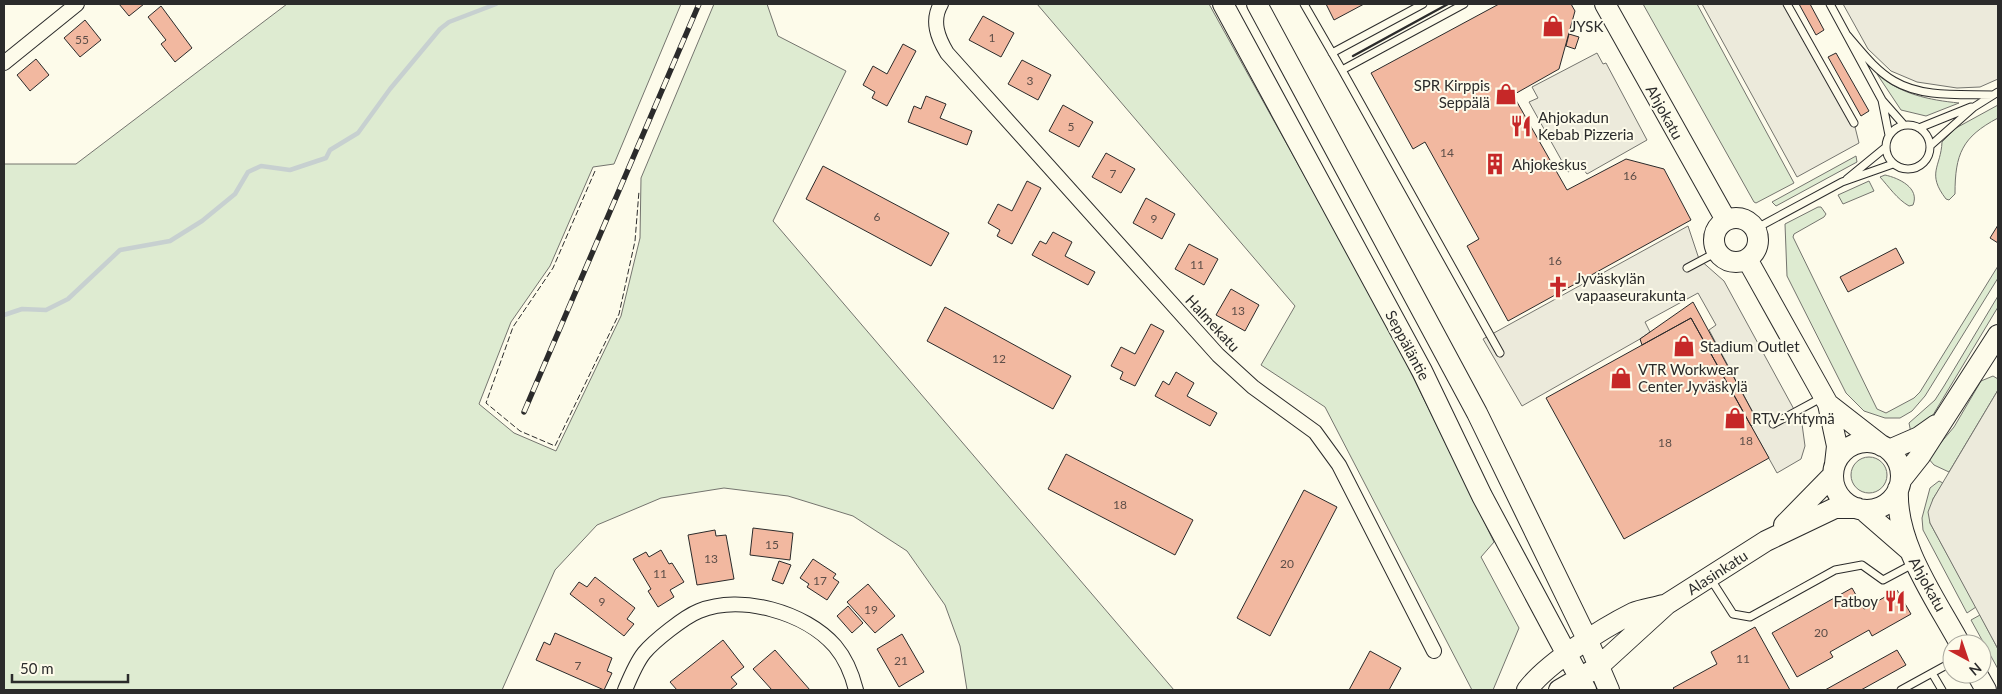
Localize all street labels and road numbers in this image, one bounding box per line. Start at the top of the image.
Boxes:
street label: Ahjokatu [1643,82,1687,142]
street label: Halmekatu [1182,291,1244,355]
street label: Seppäläntie [1382,307,1434,383]
street label: Alasinkatu [1683,546,1751,598]
street label: Ahjokatu [1906,554,1950,614]

